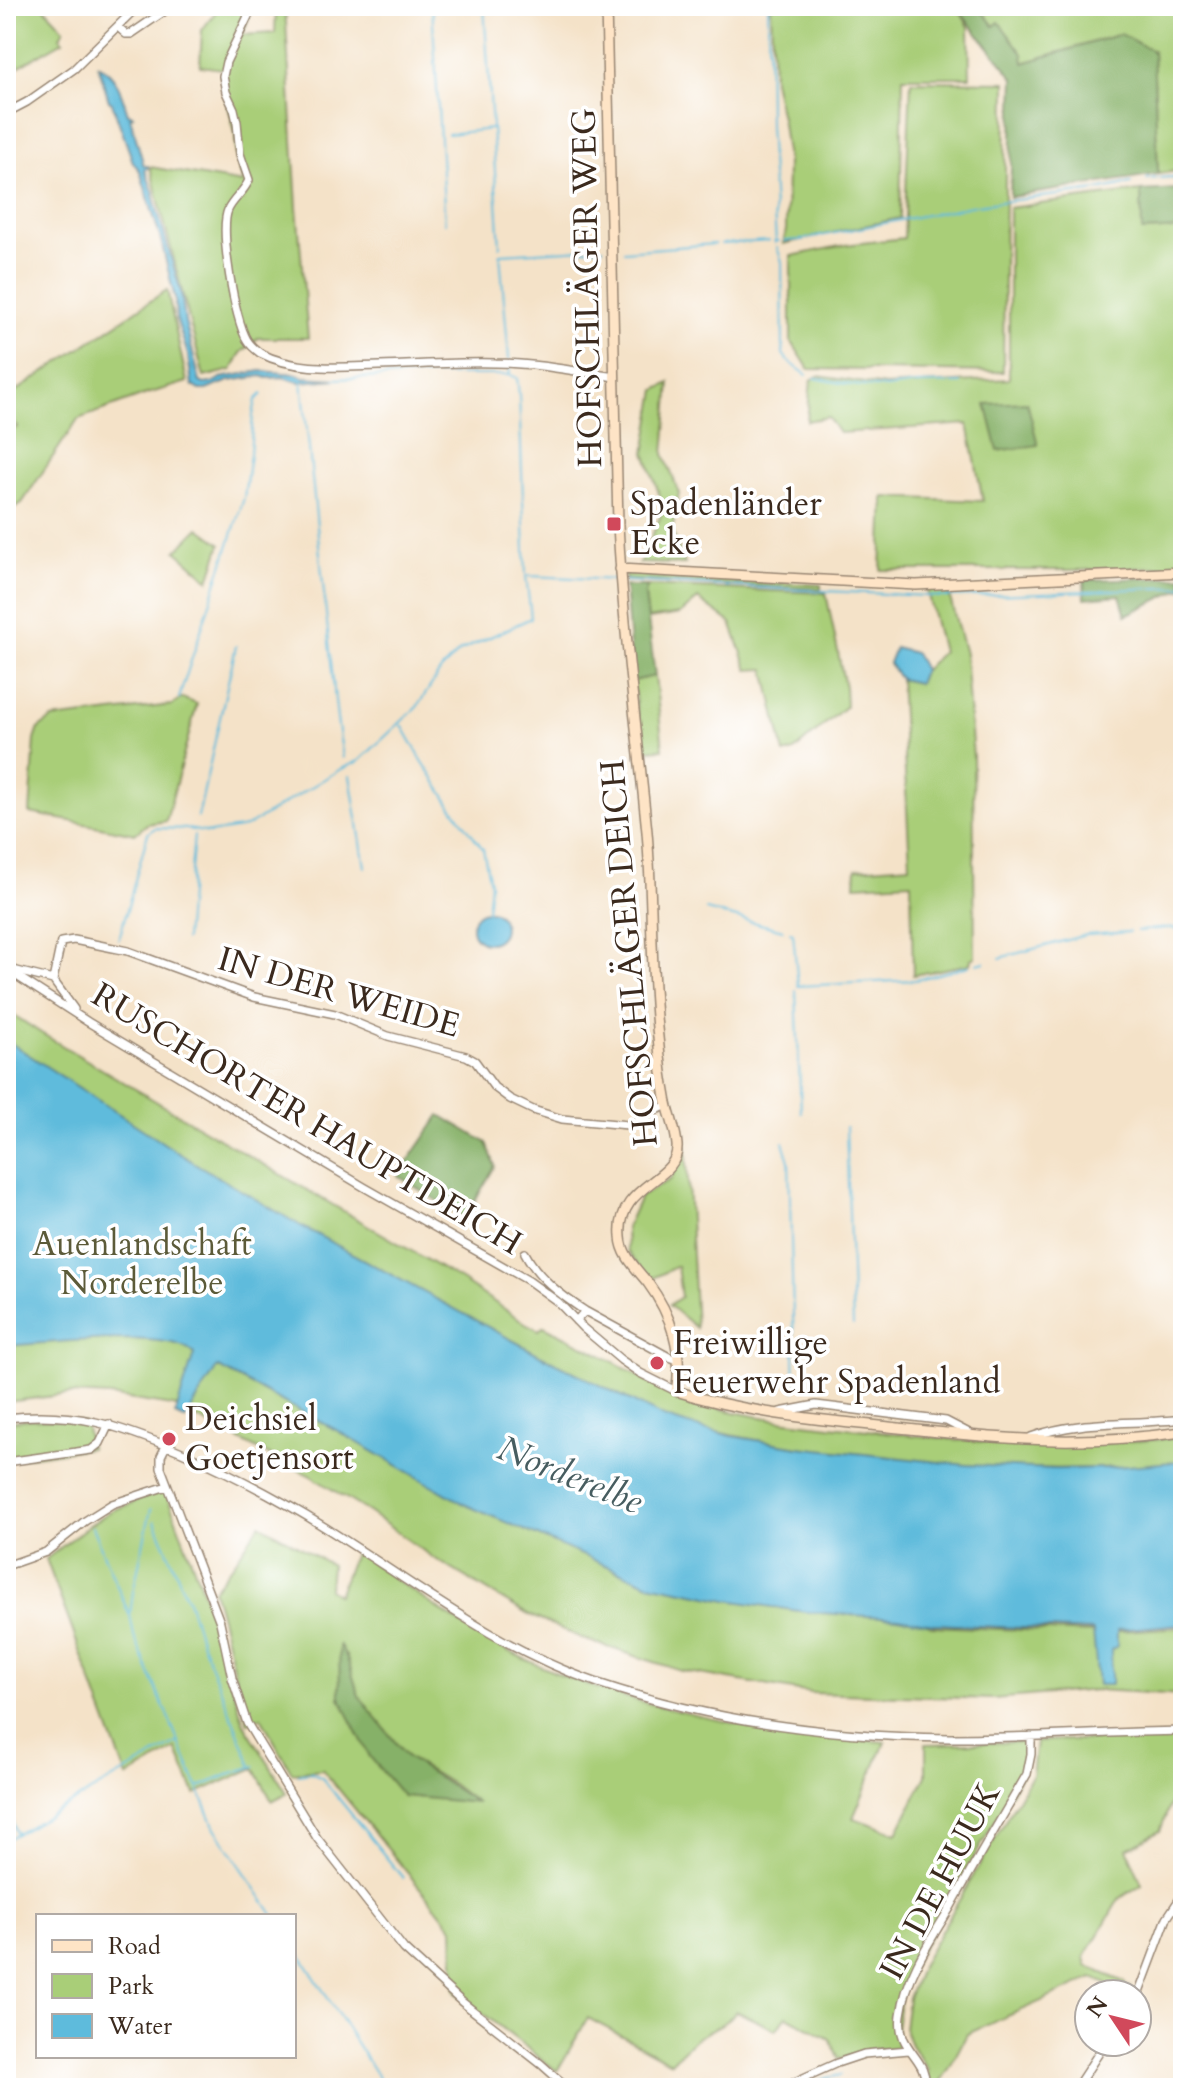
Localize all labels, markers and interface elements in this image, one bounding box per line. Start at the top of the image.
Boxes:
street label: HOFSCHLÄGER WEG [561,108,613,468]
place label: Spadenländer Ecke [630,481,822,566]
marker: Spadenländer Ecke [605,515,623,533]
street label: HOFSCHLÄGER DEICH [589,757,669,1149]
street label: IN DER WEIDE [213,935,465,1049]
street label: RUSCHORTER HAUPTDEICH [83,972,531,1266]
park label: Auenlandschaft Norderelbe [32,1221,252,1306]
place label: Freiwillige Feuerwehr Spadenland [673,1320,1001,1405]
marker: Freiwillige Feuerwehr Spadenland [648,1354,666,1372]
place label: Deichsiel Goetjensort [185,1396,354,1481]
water label: Norderelbe [490,1424,651,1527]
marker: Deichsiel Goetjensort [160,1430,178,1448]
street label: IN DE HUUK [869,1774,1012,1987]
legend [36,1914,296,2058]
text: Road [108,1930,161,1963]
text: Park [108,1970,154,2003]
north arrow [1073,1978,1153,2058]
text: N [1080,1991,1115,2024]
text: Water [107,2010,172,2043]

